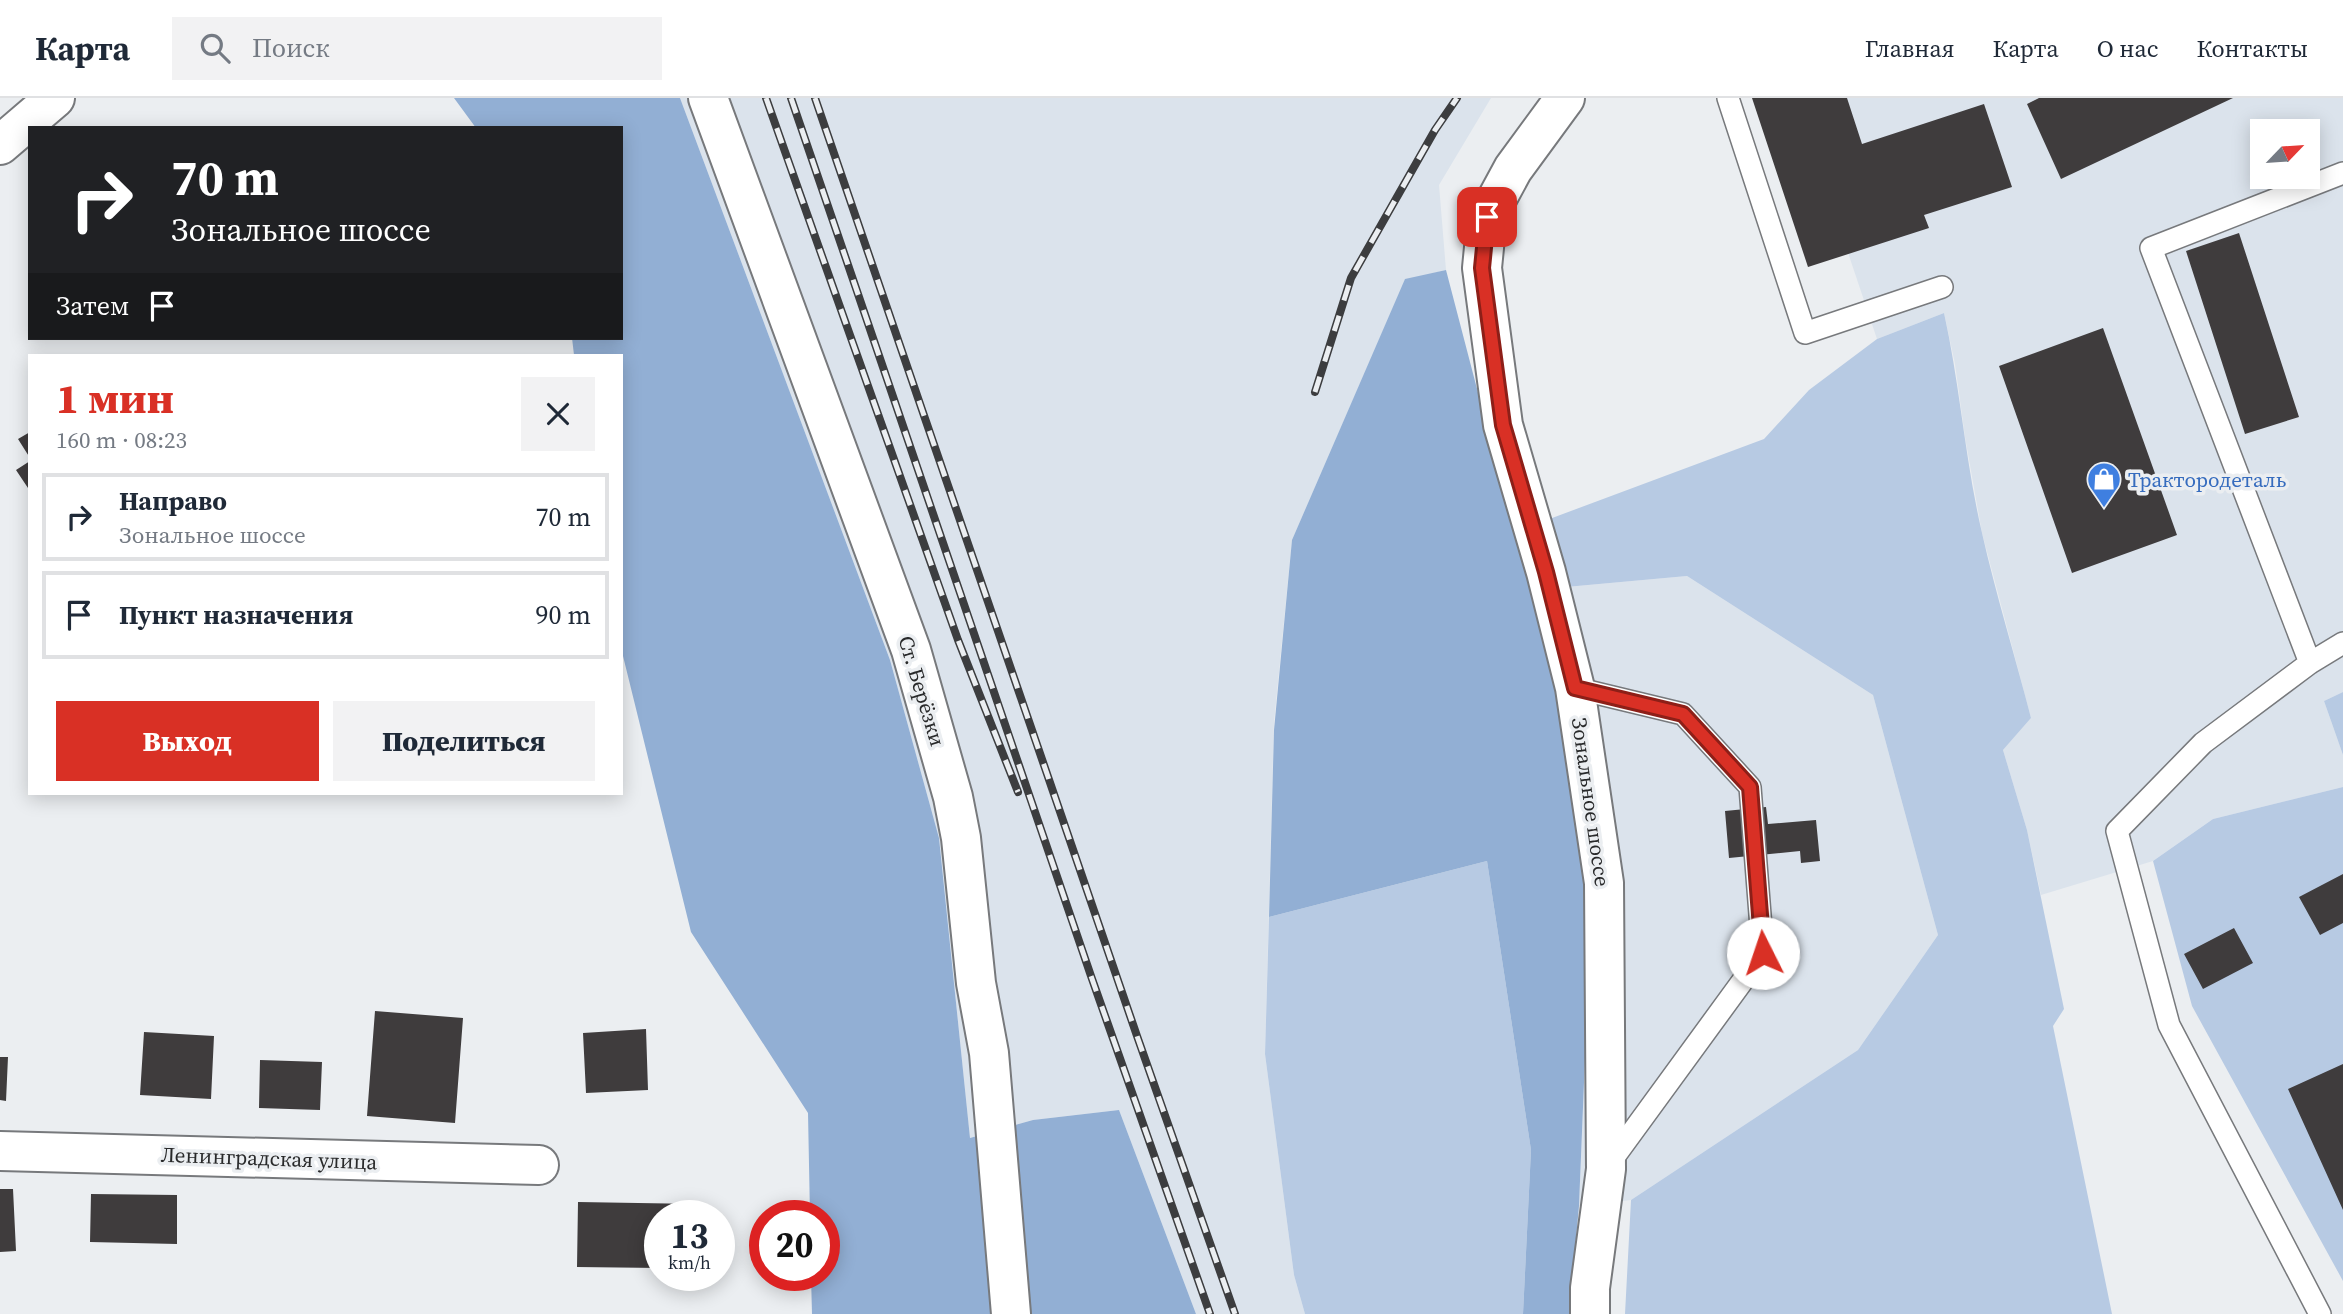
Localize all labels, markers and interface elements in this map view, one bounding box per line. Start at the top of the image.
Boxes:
search box [172,17,662,80]
text: Карта [35,26,130,71]
icon: search [196,29,234,67]
text: Поиск [252,30,330,66]
text: Главная [1865,32,1954,65]
text: Карта [1992,32,2059,65]
text: О нас [2097,32,2158,65]
text: Контакты [2196,32,2308,65]
north arrow [2250,119,2320,189]
map controls [2250,119,2320,189]
text: 70 m [171,144,279,211]
icon: right [56,154,147,245]
pin [1457,187,1517,247]
icon: arrive [1468,198,1506,236]
text: Зональное шоссе [171,208,431,252]
icon: arrive [143,287,181,325]
text: Затем [56,288,129,324]
text: 1 мин [56,369,174,427]
button: close [521,377,595,451]
text: 160 m · 08:23 [56,424,187,456]
shop icon: Трактородеталь [2085,460,2123,509]
place label: Трактородеталь [2128,465,2286,494]
text: Направо [119,483,227,519]
icon: right [60,498,98,536]
text: 70 m [536,499,591,535]
text: Зональное шоссе [119,519,306,551]
icon: arrive [60,596,98,634]
text: Пункт назначения [119,597,353,633]
text: 90 m [536,597,591,633]
street label: Ст. Берёзки [891,632,953,750]
button: Выход [56,701,319,781]
button: Поделиться [333,701,595,781]
street label: Зональное шоссе [1565,716,1617,888]
position arrow [1726,916,1800,990]
street label: Ленинградская улица [160,1140,378,1176]
speed limit sign: 20 [749,1200,840,1291]
text: 13 [671,1212,708,1260]
text: km/h [668,1250,711,1275]

